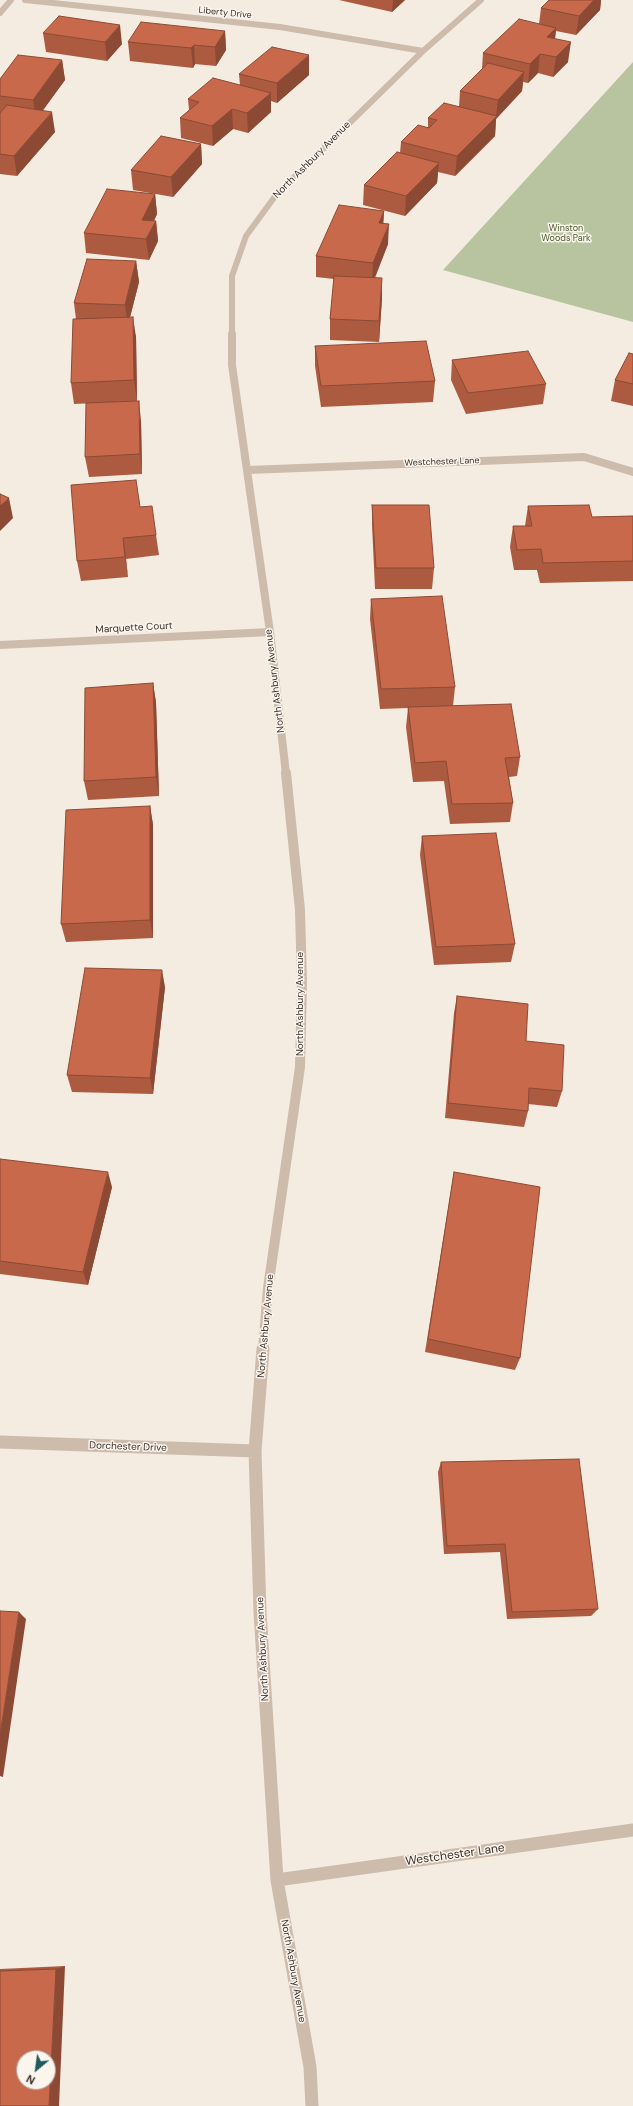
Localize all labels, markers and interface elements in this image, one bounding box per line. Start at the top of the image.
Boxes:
street label: Liberty Drive [198,5,252,21]
street label: North Ashbury Avenue [271,119,353,201]
park label: Winston Woods Park [541,224,591,245]
street label: Westchester Lane [404,455,480,469]
street label: Marquette Court [95,620,173,636]
street label: North Ashbury Avenue [263,629,287,733]
street label: North Ashbury Avenue [294,952,306,1056]
street label: North Ashbury Avenue [255,1274,277,1378]
street label: Dorchester Drive [89,1440,167,1454]
street label: North Ashbury Avenue [254,1597,272,1701]
street label: Westchester Lane [404,1841,506,1869]
street label: North Ashbury Avenue [278,1919,308,2023]
north arrow [16,2050,56,2090]
text: N [24,2072,38,2088]

